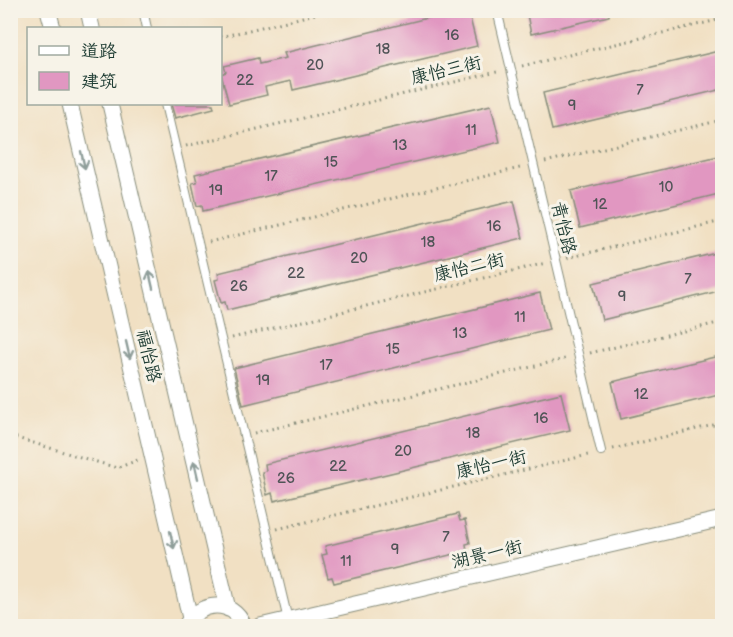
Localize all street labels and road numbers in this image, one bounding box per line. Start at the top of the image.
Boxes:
street label: 康怡三街 [409,52,484,89]
street label: 青怡路 [547,199,580,257]
street label: 康怡二街 [432,249,507,286]
street label: 福怡路 [132,327,165,385]
street label: 康怡一街 [454,446,529,483]
street label: 湖景一街 [450,536,525,573]

